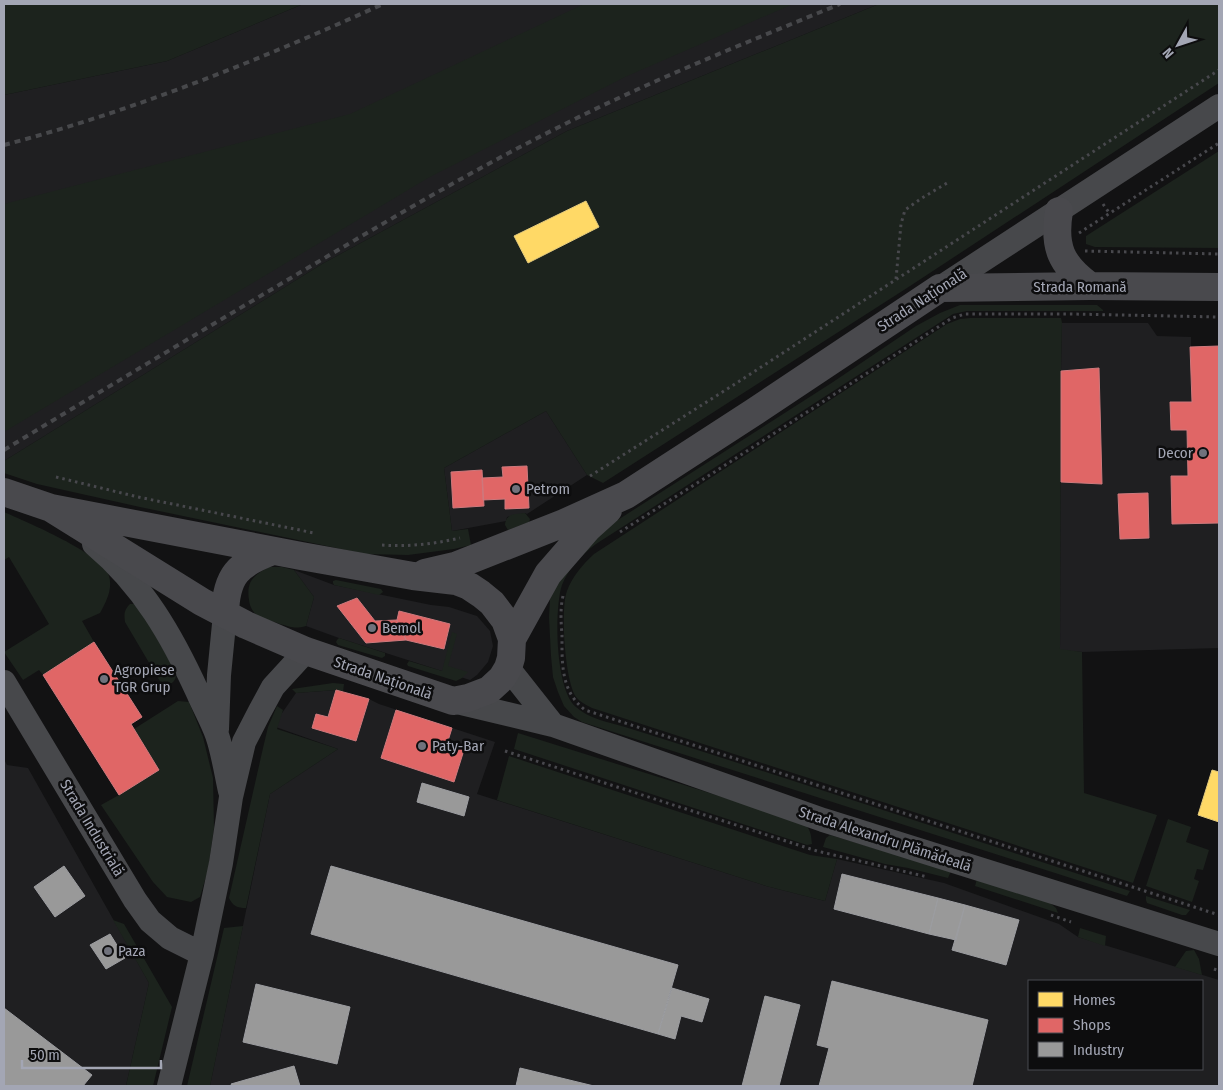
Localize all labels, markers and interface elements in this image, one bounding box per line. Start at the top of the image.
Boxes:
north arrow [1153,20,1203,70]
text: N [1159,44,1178,62]
street label: Strada Națională [874,264,971,336]
street label: Strada Romană [1033,278,1127,296]
place label: Decor [1158,444,1194,462]
marker: Decor [1197,447,1209,459]
place label: Petrom [526,480,570,498]
marker: Petrom [510,483,522,495]
place label: Bemol [382,619,421,637]
marker: Bemol [366,622,378,634]
street label: Strada Națională [331,653,435,704]
place label: Agropiese TGR Grup [114,661,175,696]
marker: Agropiese TGR Grup [98,673,110,685]
place label: Paty-Bar [432,737,485,755]
marker: Paty-Bar [416,740,428,752]
street label: Strada Industrială [56,776,128,880]
street label: Strada Alexandru Plămădeală [797,803,973,875]
place label: Paza [118,942,146,960]
marker: Paza [102,945,114,957]
legend [1028,980,1203,1070]
text: Homes [1073,991,1115,1009]
text: Shops [1073,1016,1111,1034]
scale bar [22,1038,161,1070]
text: Industry [1073,1041,1124,1059]
text: 50 m [30,1046,60,1064]

